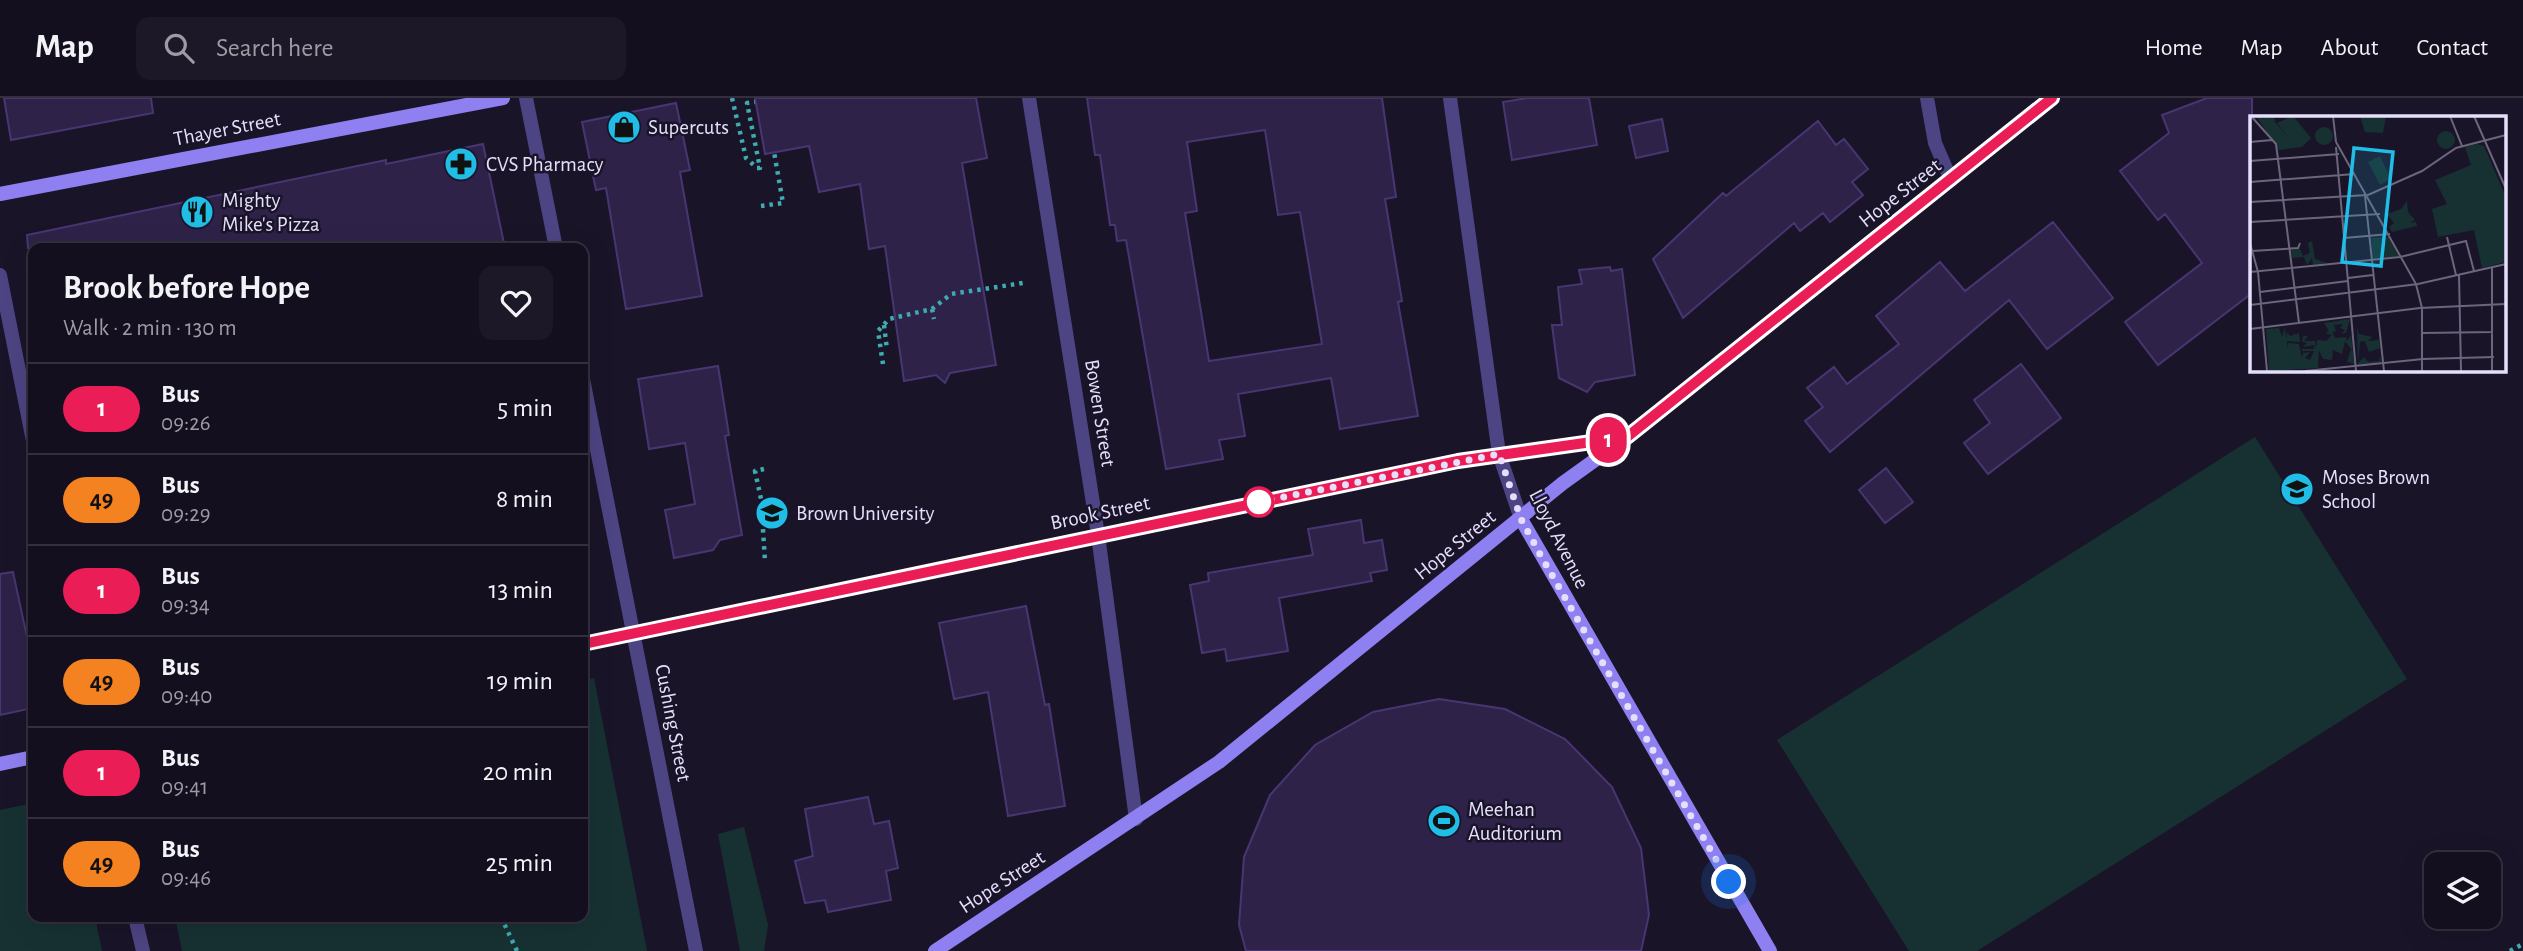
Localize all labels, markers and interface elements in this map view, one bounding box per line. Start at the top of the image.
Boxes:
search box [136,17,626,80]
icon: search [160,29,198,67]
text: Map [35,31,94,64]
text: Search here [216,35,334,61]
text: Home [2145,36,2203,60]
text: Map [2241,36,2283,60]
text: About [2321,36,2378,60]
text: Contact [2416,36,2488,60]
street label: Thayer Street [172,108,283,150]
shop icon: Supercuts [605,108,643,146]
inset map [2250,116,2506,371]
place label: Supercuts [648,117,729,138]
pharmacy icon: CVS Pharmacy [442,145,480,183]
place label: CVS Pharmacy [486,154,604,175]
street label: Hope Street [1855,155,1945,231]
place label: Mighty Mike's Pizza [222,190,320,235]
restaurant icon: Mighty Mike's Pizza [178,193,216,231]
button: heart [479,266,553,340]
text: Brook before Hope [63,272,310,305]
text: Walk · 2 min · 130 m [63,317,237,340]
street label: Bowen Street [1081,358,1119,468]
text: Bus [161,381,200,407]
text: 5 min [497,395,553,421]
text: 1 [97,397,106,421]
text: 09:26 [161,412,211,435]
line badge: 1 [1585,417,1631,463]
text: 1 [1604,428,1612,452]
place label: Moses Brown School [2322,467,2430,512]
school or university icon: Moses Brown School [2278,470,2316,508]
text: Bus [161,472,200,498]
text: 8 min [496,486,553,512]
street label: Lloyd Avenue [1525,486,1593,592]
unlabelled marker [1244,487,1274,517]
text: 49 [90,488,113,512]
street label: Brook Street [1048,492,1152,534]
school or university icon: Brown University [753,494,791,532]
text: 09:29 [161,503,211,526]
place label: Brown University [796,503,935,524]
street label: Hope Street [1410,506,1500,584]
text: Bus [161,563,200,589]
text: 13 min [489,577,553,603]
text: 1 [97,579,106,603]
text: 09:34 [161,594,210,617]
text: Bus [161,654,200,680]
street label: Cushing Street [651,663,695,784]
text: 19 min [487,668,553,694]
text: 49 [90,670,113,694]
text: 09:40 [161,685,212,708]
text: Bus [161,745,200,771]
text: 20 min [483,759,553,785]
text: 1 [97,761,106,785]
text: 09:41 [161,776,208,799]
place label: Meehan Auditorium [1468,799,1562,844]
sports icon: Meehan Auditorium [1425,802,1463,840]
text: Bus [161,836,200,862]
street label: Hope Street [955,846,1049,917]
text: 25 min [486,850,553,876]
text: 49 [90,852,113,876]
map controls [2424,852,2501,929]
button: layers [2424,852,2501,929]
your location [1711,864,1746,899]
text: 09:46 [161,867,211,890]

